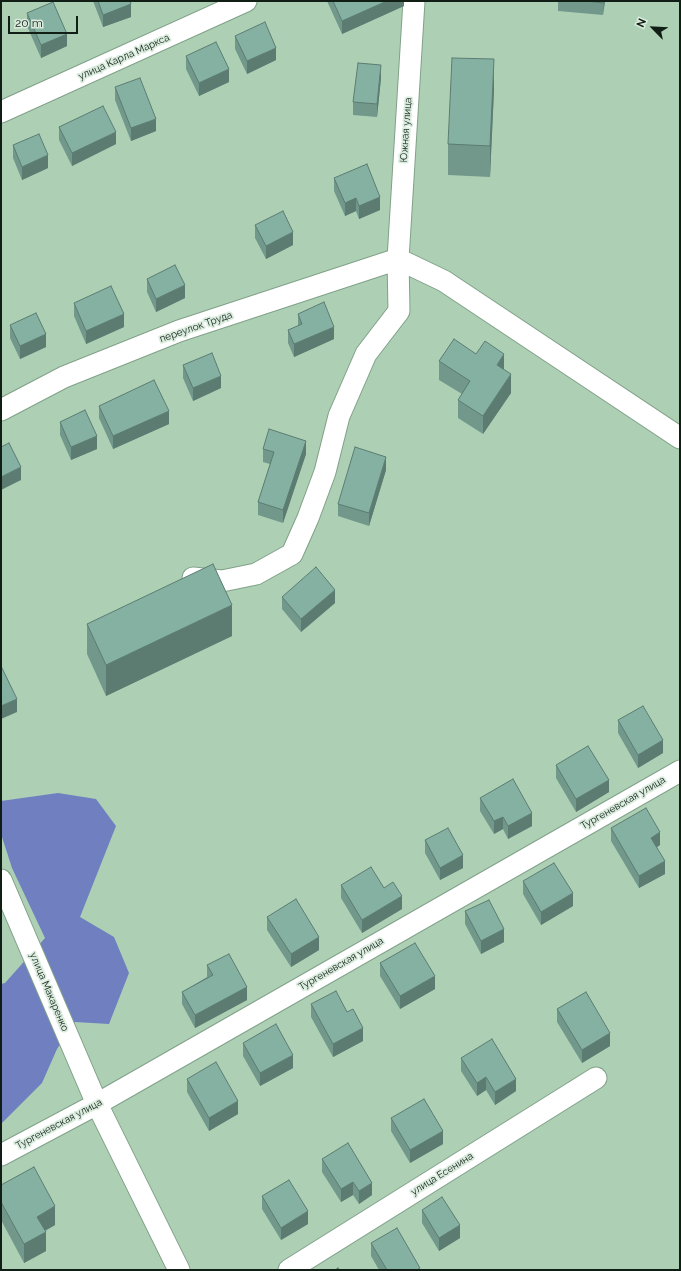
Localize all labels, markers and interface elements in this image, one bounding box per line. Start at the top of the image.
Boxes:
scale bar [10,8,80,34]
north arrow [633,8,673,48]
text: 20 m [15,16,43,30]
text: N [634,16,649,29]
street label: улица Карла Маркса [76,31,172,83]
street label: Южная улица [398,97,414,163]
street label: переулок Труда [158,309,234,345]
street label: Тургеневская улица [578,774,668,832]
street label: Тургеневская улица [296,935,386,993]
street label: улица Макаренко [27,951,71,1033]
street label: Тургеневская улица [14,1096,104,1152]
street label: улица Есенина [409,1150,475,1198]

